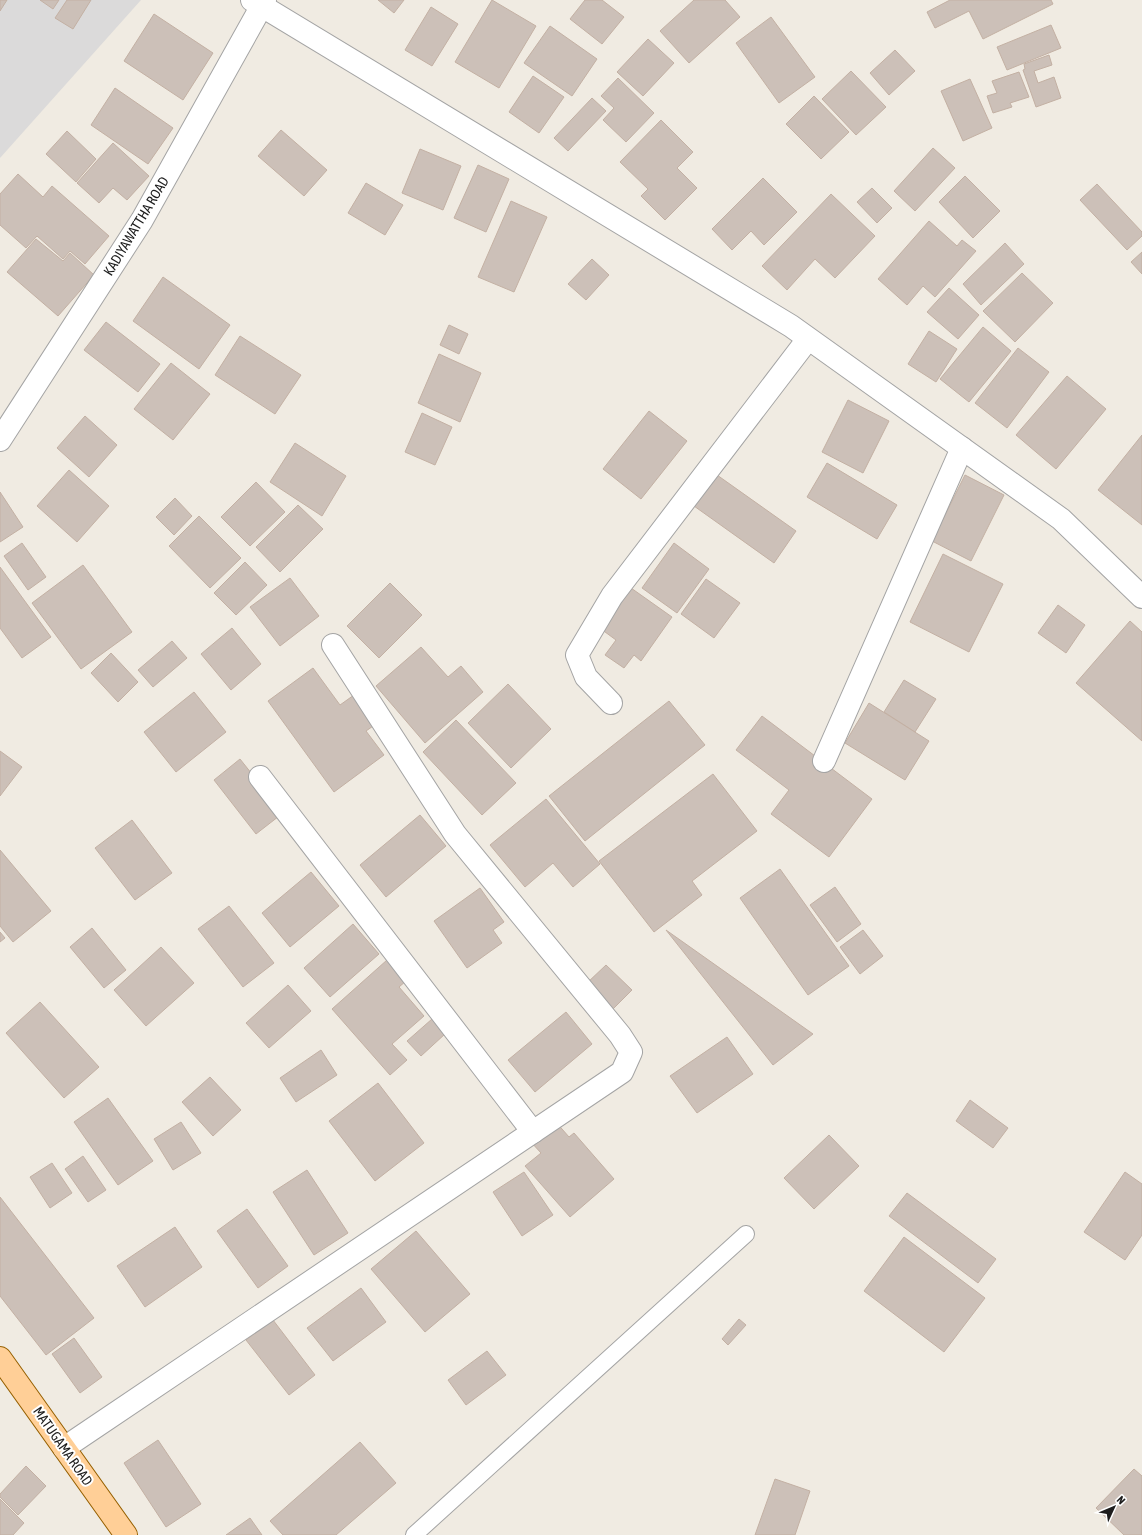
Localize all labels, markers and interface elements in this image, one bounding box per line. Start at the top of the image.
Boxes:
street label: KADIYAWATTHA ROAD [100,174,172,278]
street label: MATUGAMA ROAD [30,1404,96,1489]
north arrow [1094,1487,1134,1527]
text: N [1115,1494,1128,1507]

